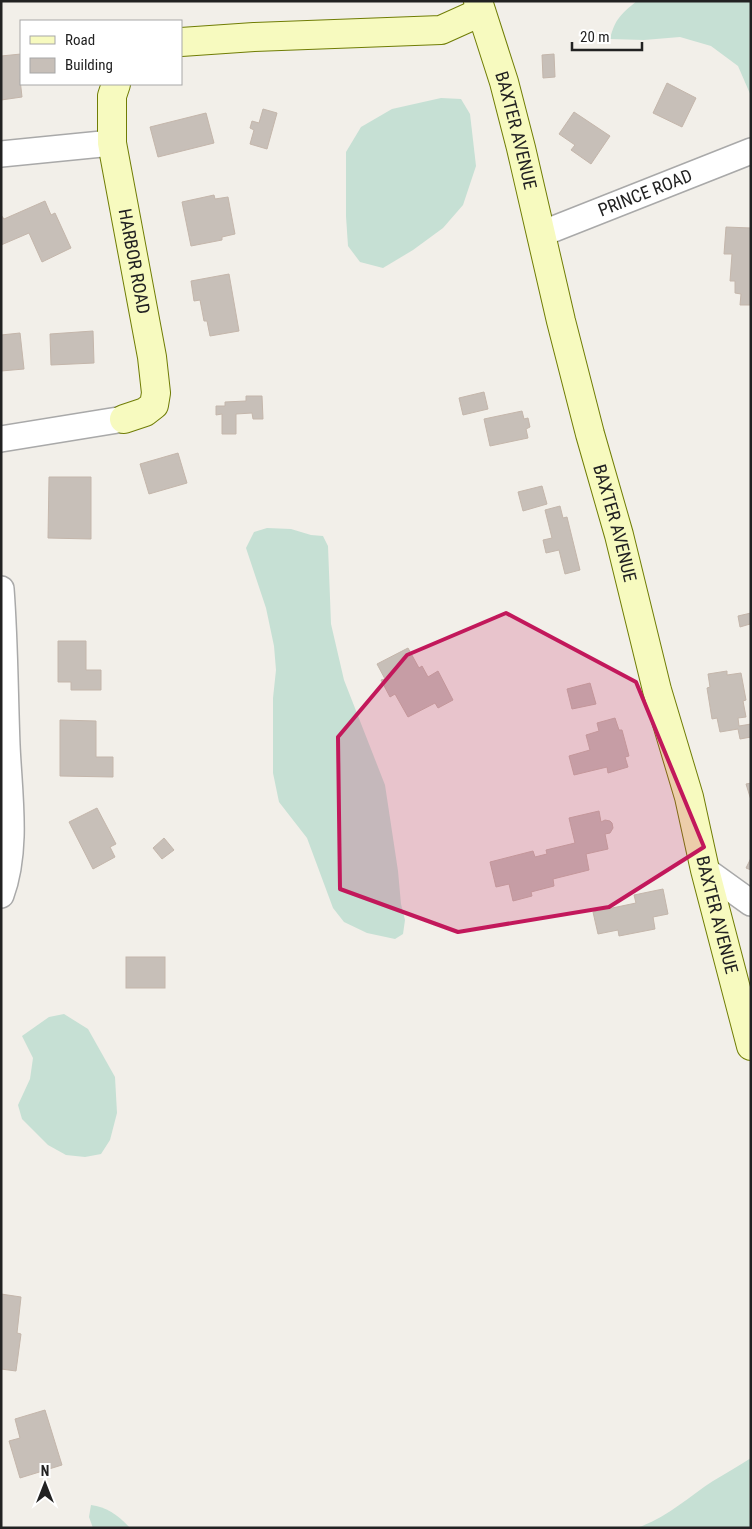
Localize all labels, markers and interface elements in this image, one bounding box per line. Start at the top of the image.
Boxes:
legend [20,20,182,85]
scale bar [572,20,642,52]
text: 20 m [580,28,610,46]
text: Road [65,31,95,49]
text: Building [65,56,113,74]
street label: BAXTER AVENUE [491,69,541,192]
street label: PRINCE ROAD [595,164,695,220]
street label: HARBOR ROAD [114,207,155,315]
street label: BAXTER AVENUE [589,462,641,584]
street label: BAXTER AVENUE [692,854,743,976]
north arrow [20,1459,70,1509]
text: N [41,1463,49,1479]

